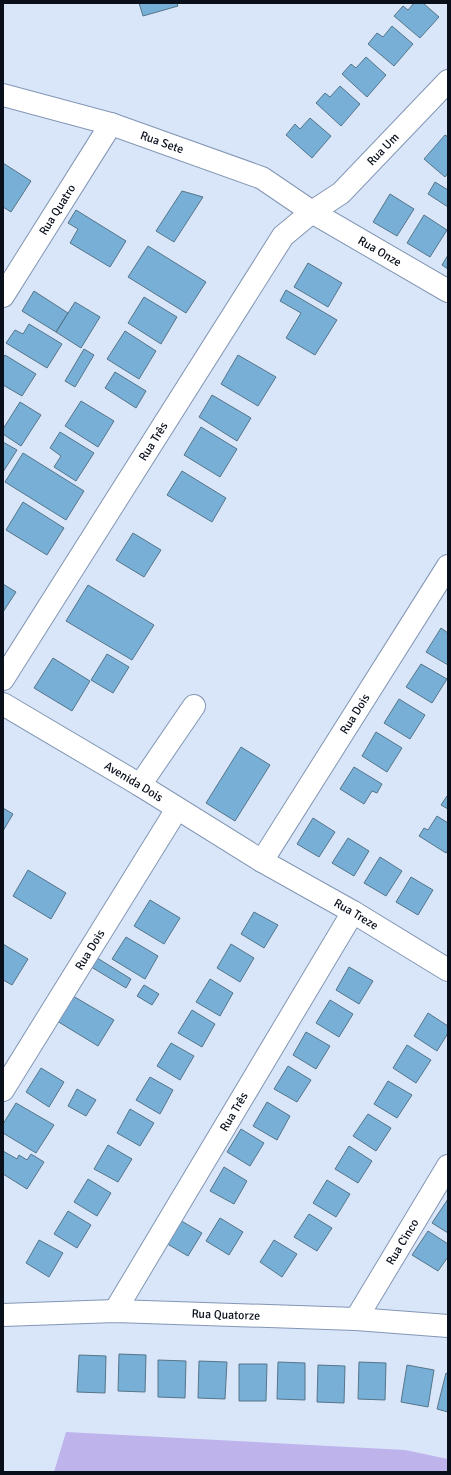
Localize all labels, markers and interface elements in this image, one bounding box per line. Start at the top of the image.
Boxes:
street label: Rua Sete [138,128,186,157]
street label: Rua Um [364,130,402,169]
street label: Rua Quatro [36,182,79,238]
street label: Rua Onze [355,233,404,270]
street label: Rua Três [136,420,171,464]
street label: Rua Dois [337,691,374,737]
street label: Avenida Dois [101,759,166,805]
street label: Rua Treze [331,896,381,934]
street label: Rua Dois [72,927,108,973]
street label: Rua Três [217,1090,252,1134]
street label: Rua Cinco [383,1216,422,1268]
street label: Rua Quatorze [191,1307,260,1324]

